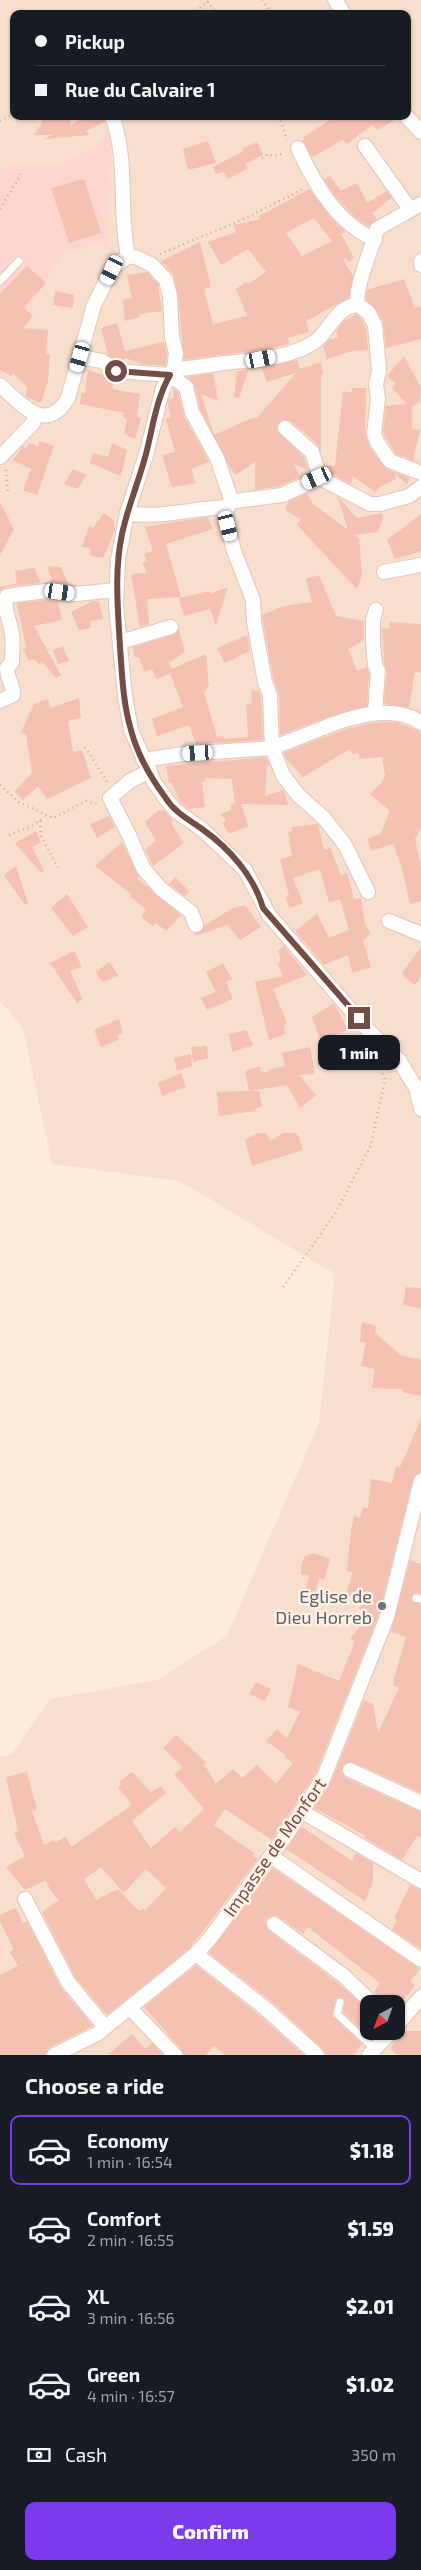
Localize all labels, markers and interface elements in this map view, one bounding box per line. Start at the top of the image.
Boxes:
text: Pickup [65,30,125,53]
text: Rue du Calvaire 1 [65,78,216,101]
car [98,253,125,287]
car [68,341,91,373]
car [244,349,277,369]
route start [105,360,127,382]
car [300,465,333,491]
car [217,510,238,542]
car [44,582,75,602]
car [182,745,213,761]
route end [348,1007,370,1029]
callout: 1 min [318,1036,400,1070]
text: 1 min [339,1043,379,1062]
place label: Eglise de Dieu Horreb [275,1585,372,1628]
marker: Eglise de Dieu Horreb [376,1600,388,1612]
street label: Impasse de Monfort [218,1773,330,1921]
north arrow [360,1995,405,2040]
map controls [360,1995,405,2040]
text: Choose a ride [25,2072,164,2098]
icon: car [27,2128,72,2173]
text: Economy [87,2129,169,2152]
text: $1.18 [350,2139,394,2162]
text: 1 min · 16:54 [87,2152,173,2171]
icon: car [27,2206,72,2251]
text: Comfort [87,2207,161,2230]
text: $1.59 [347,2217,394,2240]
text: 2 min · 16:55 [87,2230,174,2249]
icon: car [27,2284,72,2329]
text: XL [87,2285,109,2308]
text: $2.01 [346,2295,394,2318]
text: 3 min · 16:56 [87,2308,175,2327]
icon: car [27,2362,72,2407]
text: Green [87,2363,140,2386]
text: $1.02 [346,2373,394,2396]
text: 4 min · 16:57 [87,2386,175,2405]
icon: cash [25,2441,53,2469]
text: Cash [65,2443,107,2466]
text: 350 m [351,2445,396,2464]
button: Confirm [25,2502,396,2560]

